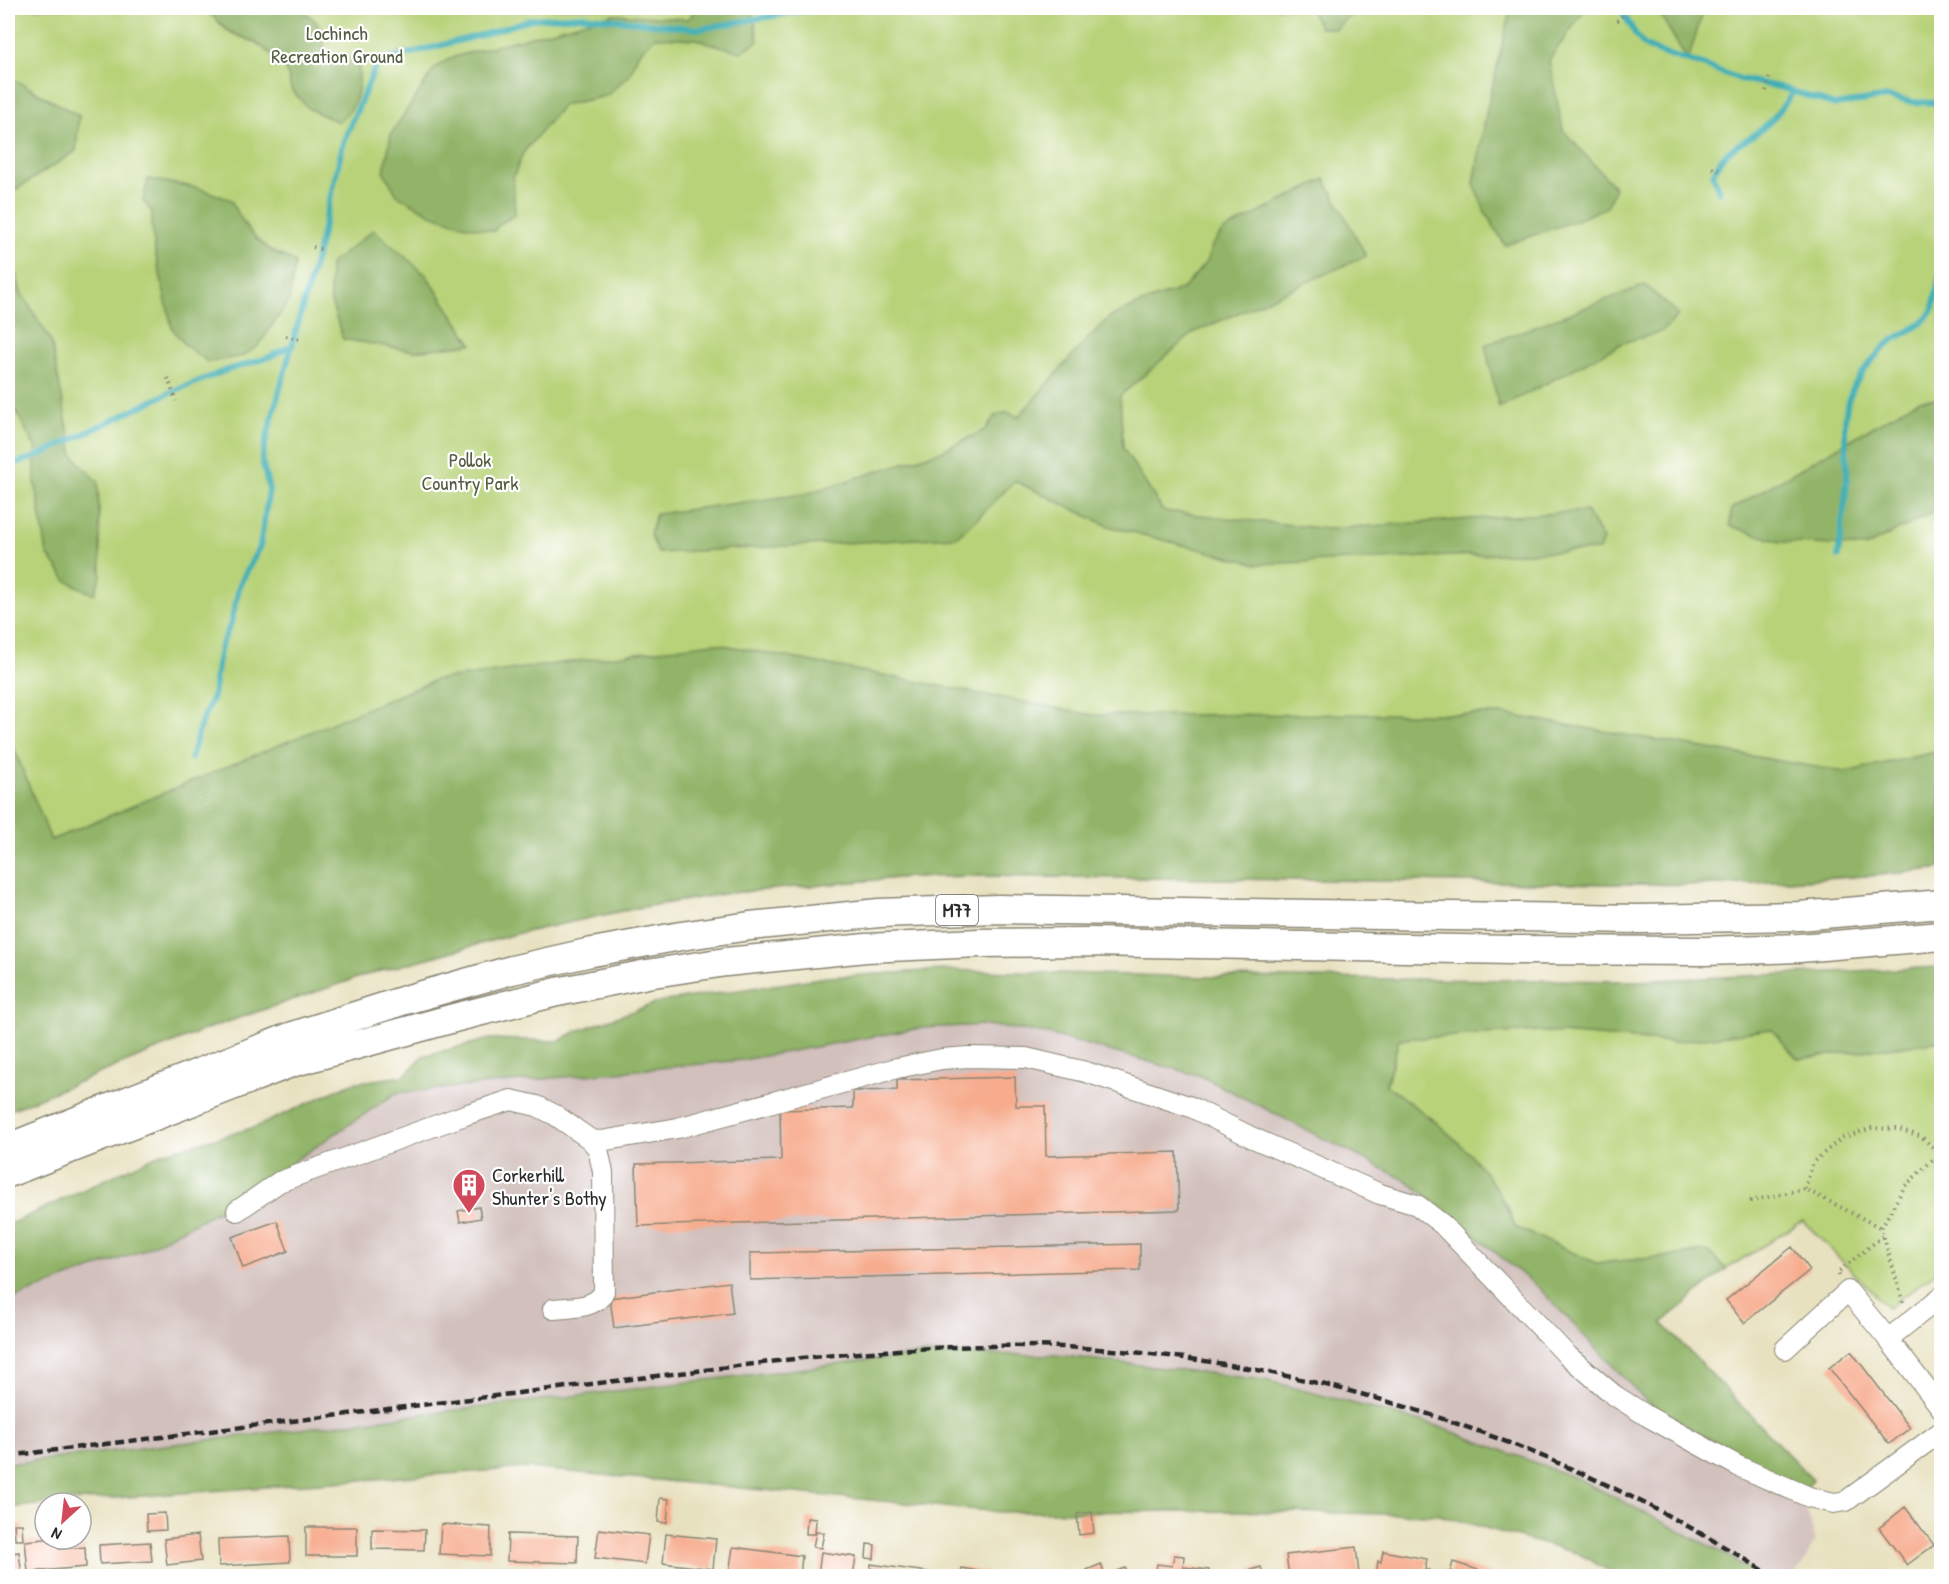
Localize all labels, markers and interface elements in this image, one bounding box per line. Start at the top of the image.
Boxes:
park label: Lochinch Recreation Ground [271,19,403,69]
park label: Pollok Country Park [421,446,519,496]
road number: M77 [936,895,978,925]
place label: Corkerhill Shunter's Bothy [492,1161,607,1211]
building icon: Corkerhill Shunter's Bothy [451,1167,487,1214]
north arrow [33,1491,93,1551]
text: N [47,1522,65,1546]

